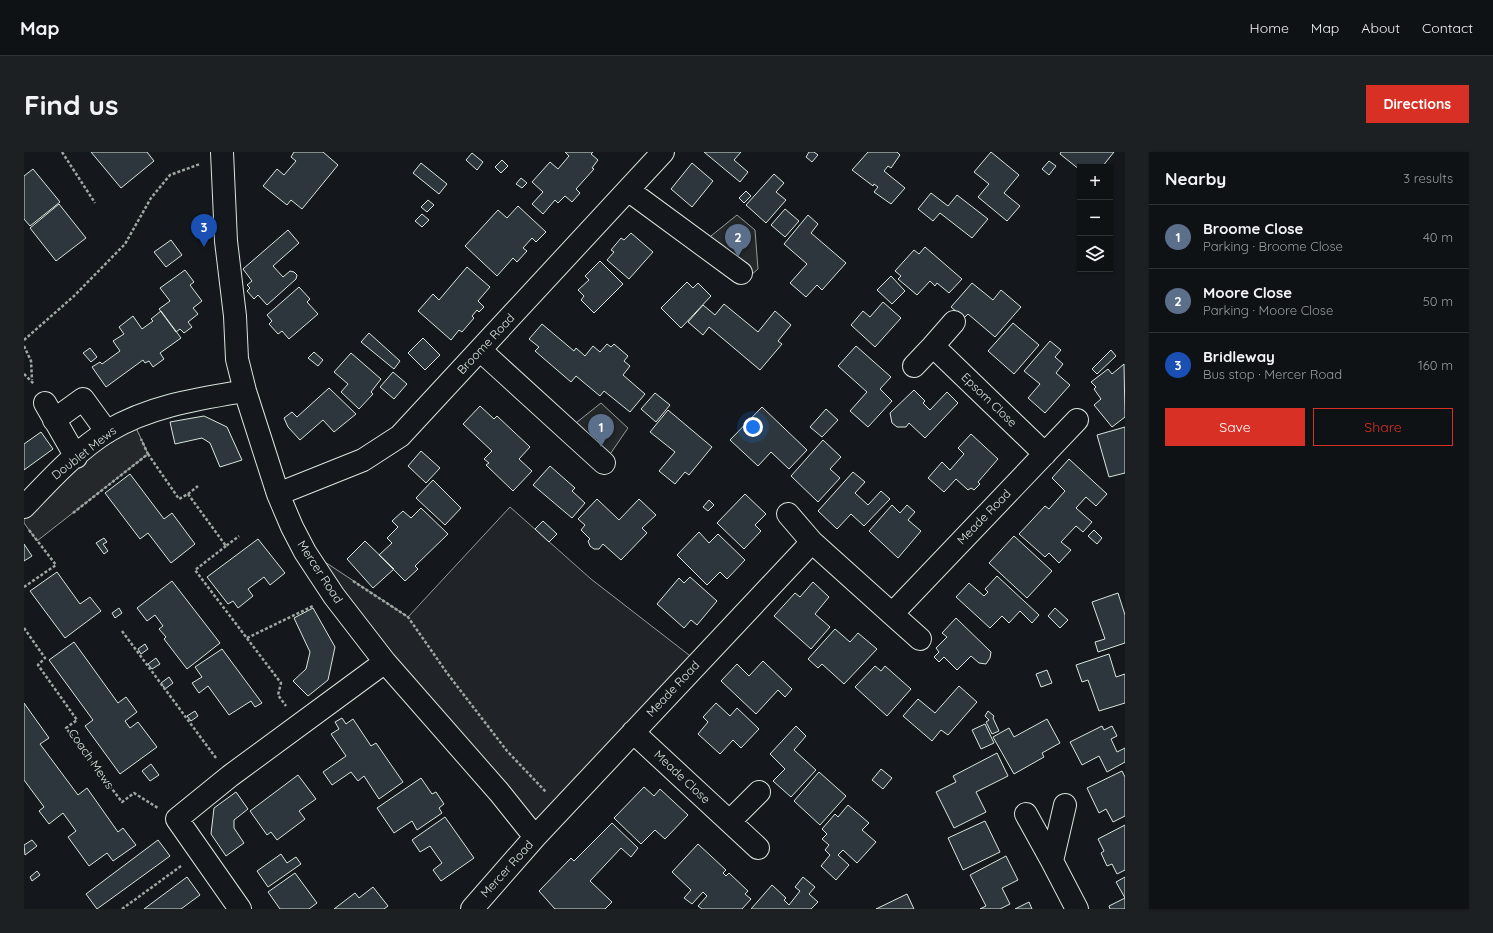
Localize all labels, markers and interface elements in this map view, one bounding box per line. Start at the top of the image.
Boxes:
text: Map [20,16,59,40]
text: Home [1250,19,1289,37]
text: Map [1311,19,1339,37]
text: About [1361,19,1400,37]
text: Contact [1422,19,1473,37]
button: Directions [1366,85,1469,123]
text: Find us [24,87,118,122]
map controls [1077,164,1113,272]
button: + [1077,164,1113,200]
text: Nearby [1165,168,1226,189]
text: 3 results [1403,170,1453,186]
button: − [1077,200,1113,236]
pin: 3 [191,214,217,247]
text: Broome Close [1203,219,1303,238]
pin: 2 [725,224,751,257]
text: 1 [1175,229,1181,245]
text: 40 m [1423,229,1453,245]
button: layers [1077,236,1113,272]
text: Parking · Broome Close [1203,238,1343,254]
text: Moore Close [1203,283,1292,302]
text: 2 [1174,293,1182,309]
text: 50 m [1423,293,1453,309]
text: Parking · Moore Close [1203,302,1333,318]
street label: Broome Road [454,310,518,377]
text: Bridleway [1203,347,1275,366]
text: 3 [1175,357,1181,373]
text: 160 m [1418,357,1453,373]
text: Bus stop · Mercer Road [1203,366,1342,382]
street label: Epsom Close [958,369,1020,430]
button: Save [1165,408,1305,446]
button: Share [1313,408,1453,446]
pin: 1 [588,414,614,447]
your location [743,417,763,437]
street label: Doublet Mews [48,422,119,483]
street label: Meade Road [954,486,1014,547]
street label: Mercer Road [295,538,346,606]
street label: Meade Road [643,658,702,720]
street label: Coach Mews [65,726,118,792]
street label: Meade Close [651,747,714,807]
street label: Mercer Road [477,837,536,900]

